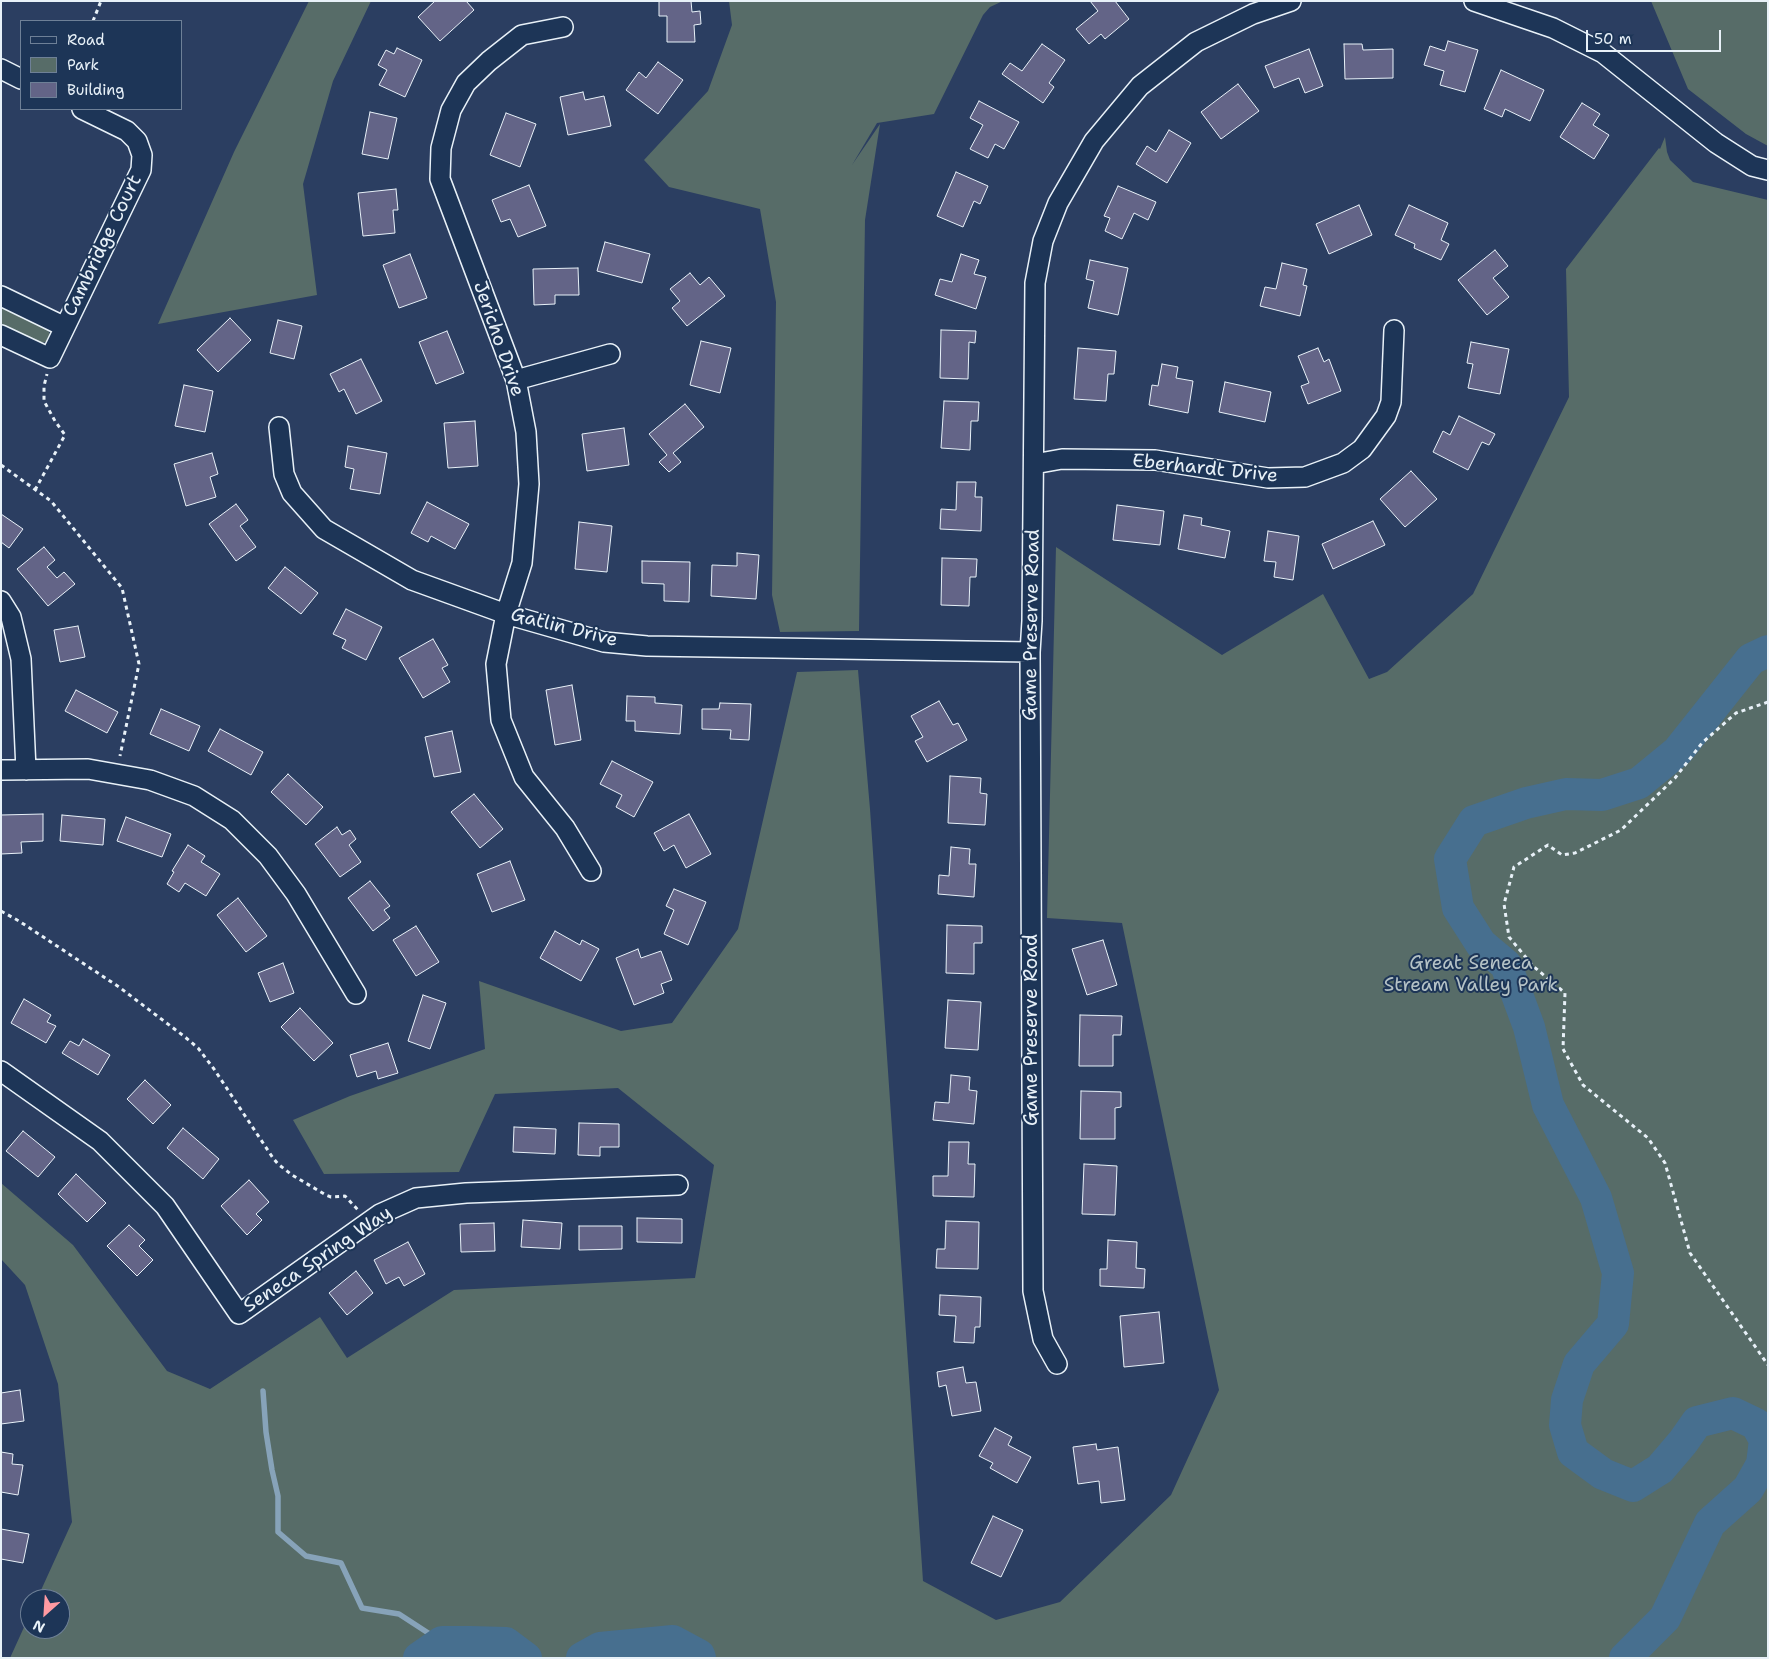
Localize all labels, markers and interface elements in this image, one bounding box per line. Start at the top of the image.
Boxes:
legend [20,20,182,110]
scale bar [1589,20,1724,52]
text: 50 m [1594,29,1632,49]
text: Road [67,30,105,50]
text: Park [67,55,99,75]
text: Building [67,80,124,100]
street label: Cambridge Court [59,171,147,321]
street label: Jericho Drive [468,278,528,400]
street label: Eberhardt Drive [1131,450,1279,488]
street label: Game Preserve Road [1019,529,1045,721]
street label: Gatlin Drive [508,604,620,652]
street label: Game Preserve Road [1021,934,1043,1126]
park label: Great Seneca Stream Valley Park [1384,953,1558,997]
street label: Seneca Spring Way [239,1202,397,1318]
north arrow [20,1589,70,1639]
text: N [30,1616,48,1637]

